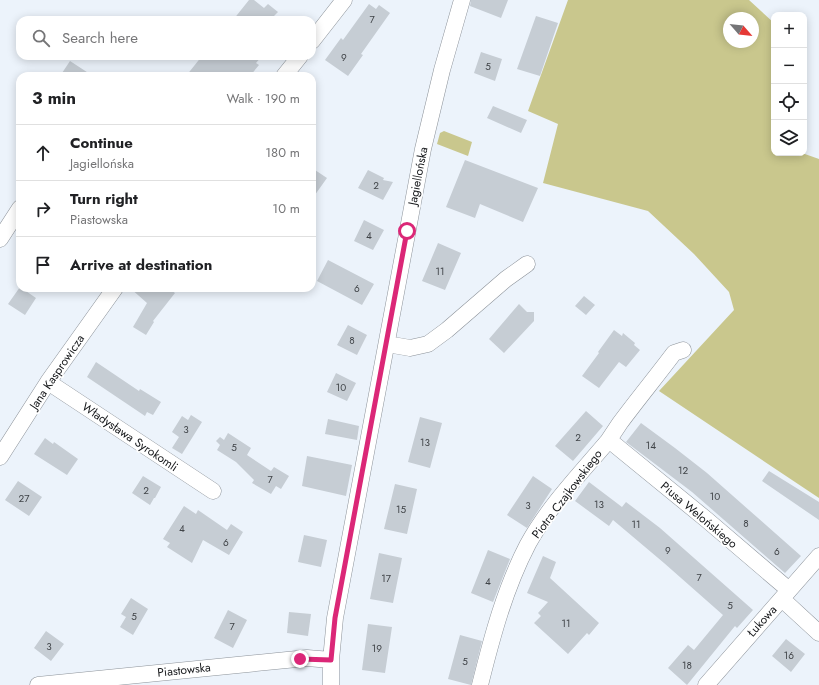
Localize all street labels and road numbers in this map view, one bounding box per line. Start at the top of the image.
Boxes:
street label: Jagiellońska [403,145,433,209]
street label: Jana Kasprowicza [24,331,89,415]
street label: Władysława Syrokomli [78,398,182,476]
street label: Piotra Czajkowskiego [527,445,607,542]
street label: Piusa Welońskiego [657,477,742,553]
street label: Łukowa [742,601,781,641]
street label: Piastowska [156,658,212,682]

